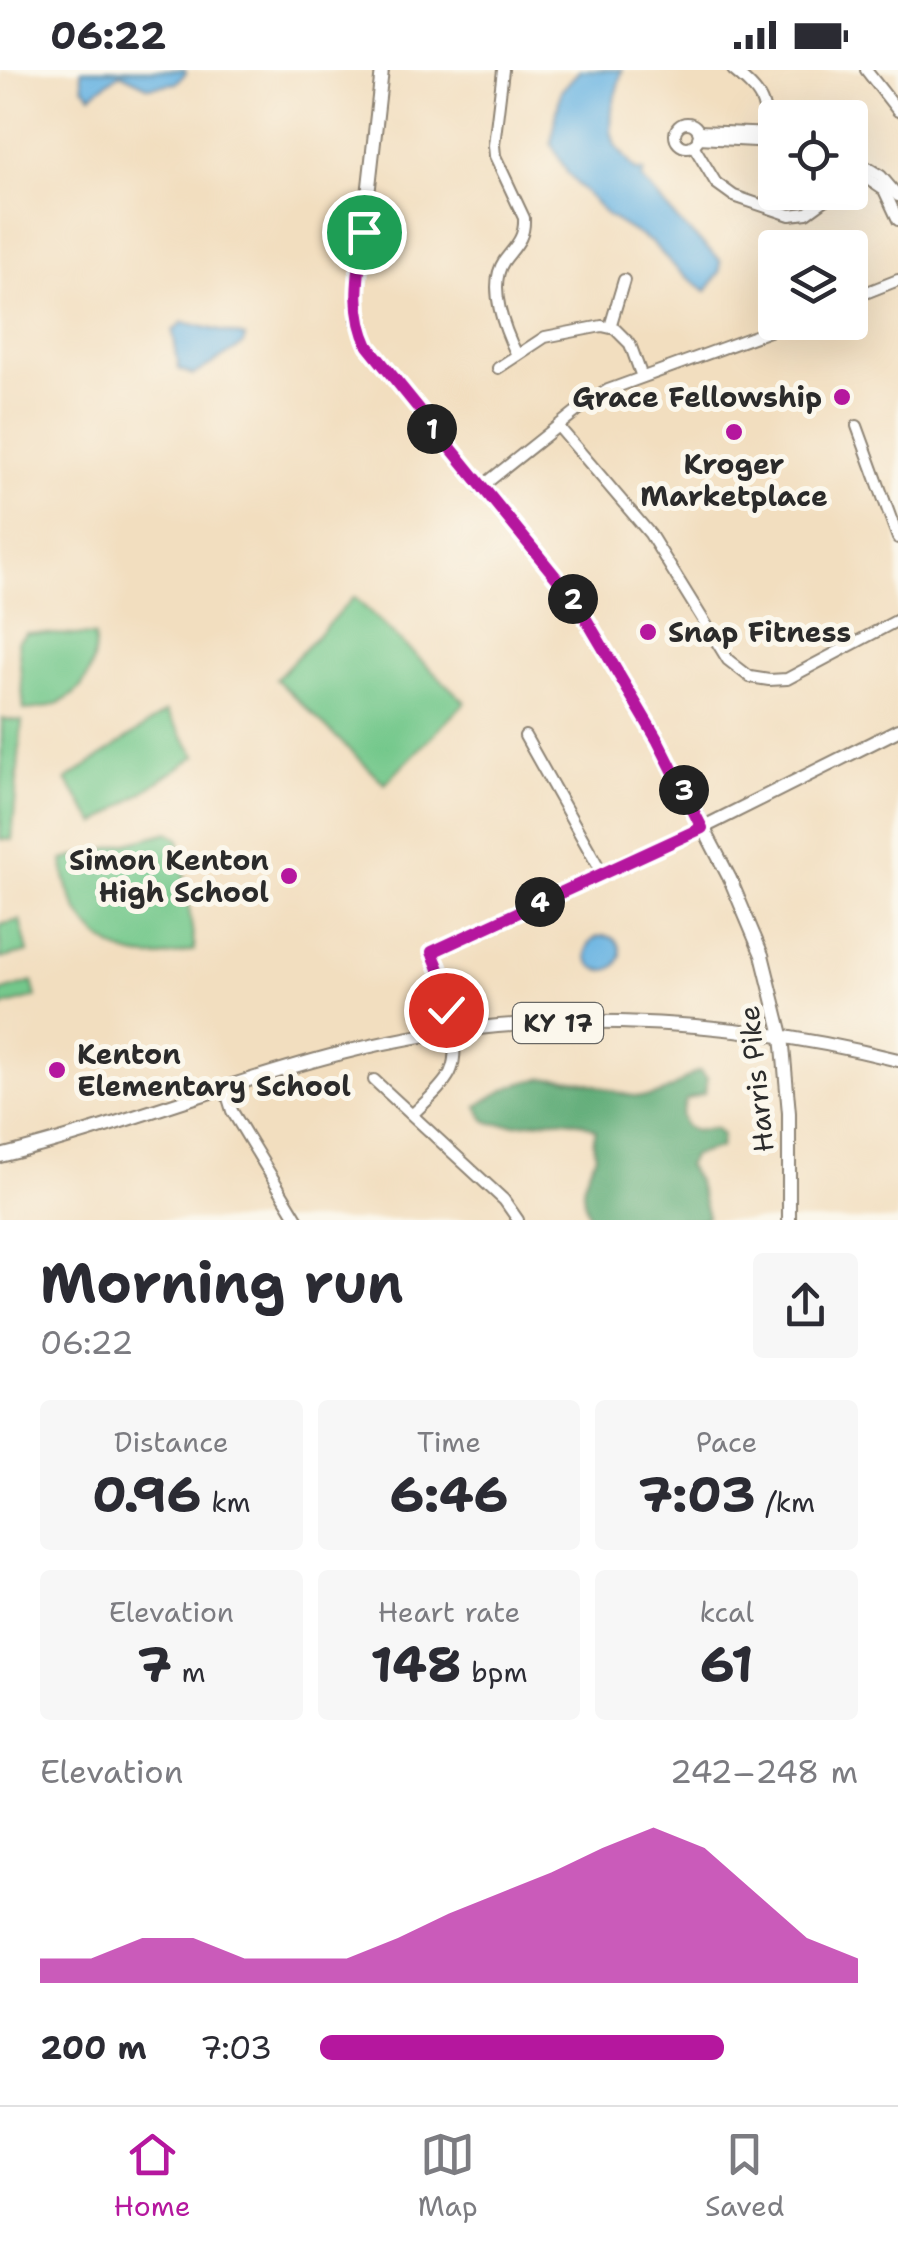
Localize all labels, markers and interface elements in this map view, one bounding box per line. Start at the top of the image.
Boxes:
text: 06:22 [50,10,166,61]
map controls [758,100,868,340]
button: locate [758,100,868,210]
pin [322,190,407,275]
icon: arrive [337,205,392,260]
button: layers [758,230,868,340]
place label: Grace Fellowship [572,378,822,416]
marker: Grace Fellowship [831,386,853,408]
pin: 1 [407,404,457,454]
text: 1 [426,410,438,448]
marker: Kroger Marketplace [723,421,745,443]
place label: Kroger Marketplace [640,445,828,515]
pin: 2 [548,574,598,624]
text: 2 [563,580,583,618]
place label: Snap Fitness [668,613,851,651]
marker: Snap Fitness [637,621,659,643]
pin: 3 [659,765,709,815]
text: 3 [674,771,694,809]
place label: Simon Kenton High School [69,841,269,911]
marker: Simon Kenton High School [278,865,300,887]
pin: 4 [515,877,565,927]
text: 4 [530,883,550,921]
pin [404,968,489,1053]
icon: check [419,983,474,1038]
road number: KY 17 [513,1003,603,1043]
street label: Harris Pike [729,1004,783,1154]
place label: Kenton Elementary School [77,1035,351,1105]
marker: Kenton Elementary School [46,1059,68,1081]
text: Morning run [40,1246,404,1320]
button: share [753,1253,858,1358]
text: 06:22 [40,1321,133,1364]
text: Distance [114,1423,229,1461]
text: Time [417,1423,481,1461]
text: Pace [696,1423,757,1461]
text: 0.96 [92,1461,202,1528]
text: 6:46 [390,1461,508,1528]
text: 7:03 [638,1461,756,1528]
text: km [202,1483,251,1521]
text: /km [756,1483,815,1521]
text: Elevation [109,1593,234,1631]
text: Heart rate [378,1593,520,1631]
text: kcal [699,1593,754,1631]
text: 7 [137,1631,172,1698]
text: 148 [370,1631,462,1698]
text: 61 [700,1631,753,1698]
text: m [172,1653,206,1691]
text: bpm [462,1653,528,1691]
text: Elevation [40,1750,183,1793]
text: 242–248 m [670,1750,858,1793]
text: 200 m [40,2026,147,2069]
text: 7:03 [200,2026,272,2069]
tab: Home [114,2127,191,2225]
tab: Map [418,2127,478,2225]
tab: Saved [705,2127,784,2225]

